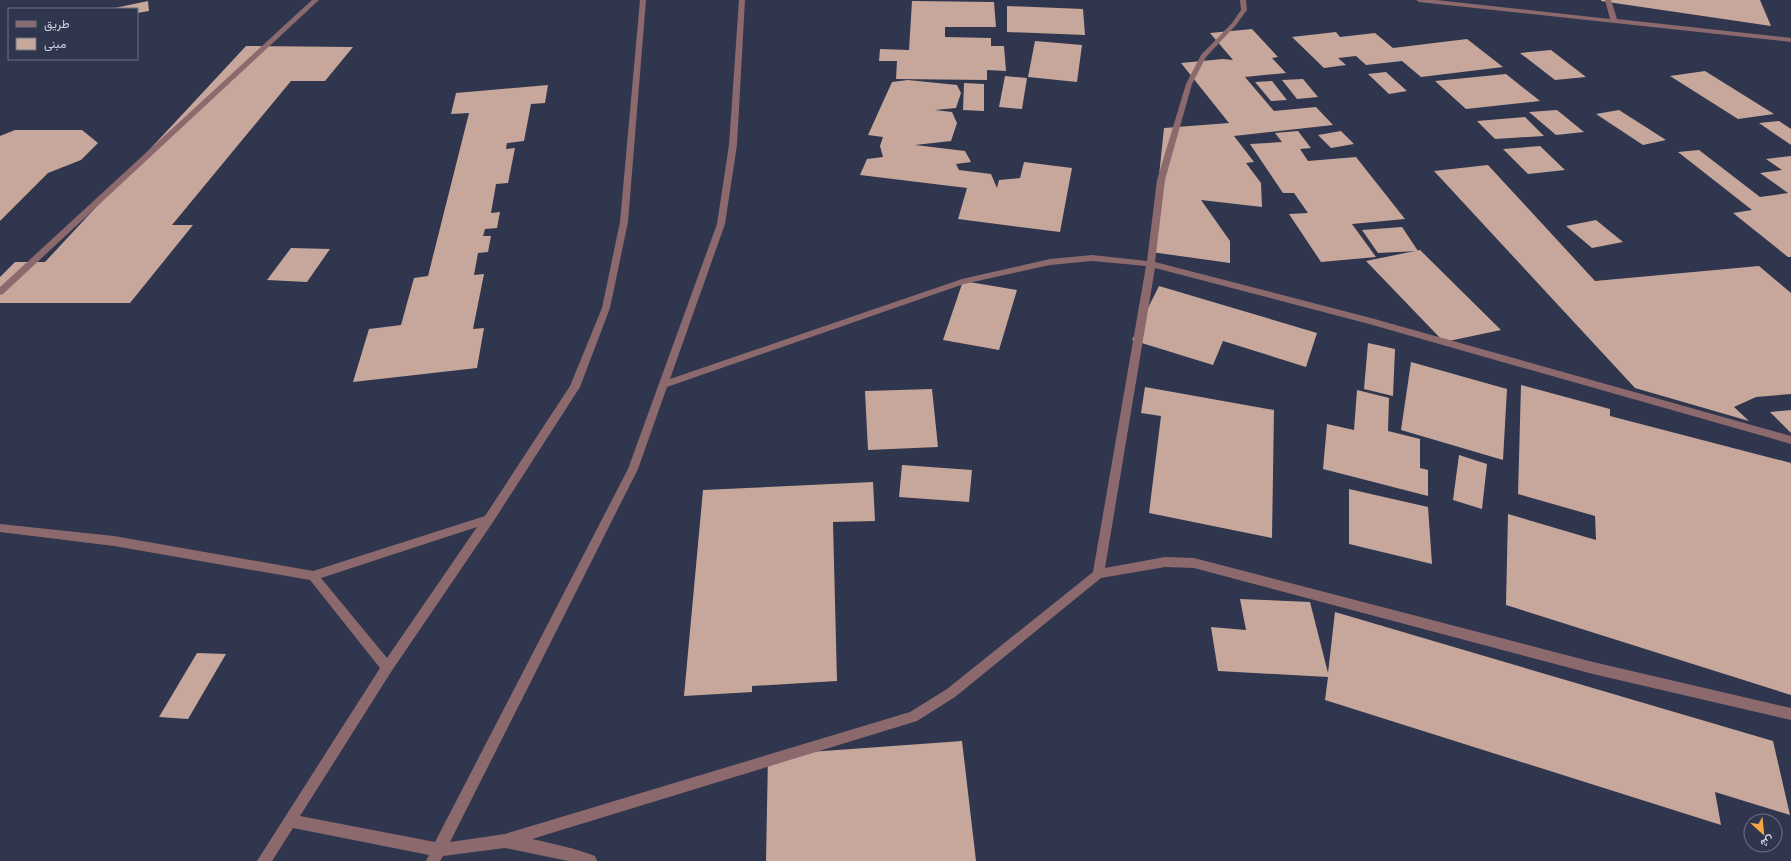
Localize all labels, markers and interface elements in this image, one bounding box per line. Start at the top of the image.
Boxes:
legend [8,8,138,60]
text: طريق [44,16,70,32]
text: مبنى [44,36,66,52]
north arrow [1743,813,1783,853]
text: ش [1758,833,1777,851]

